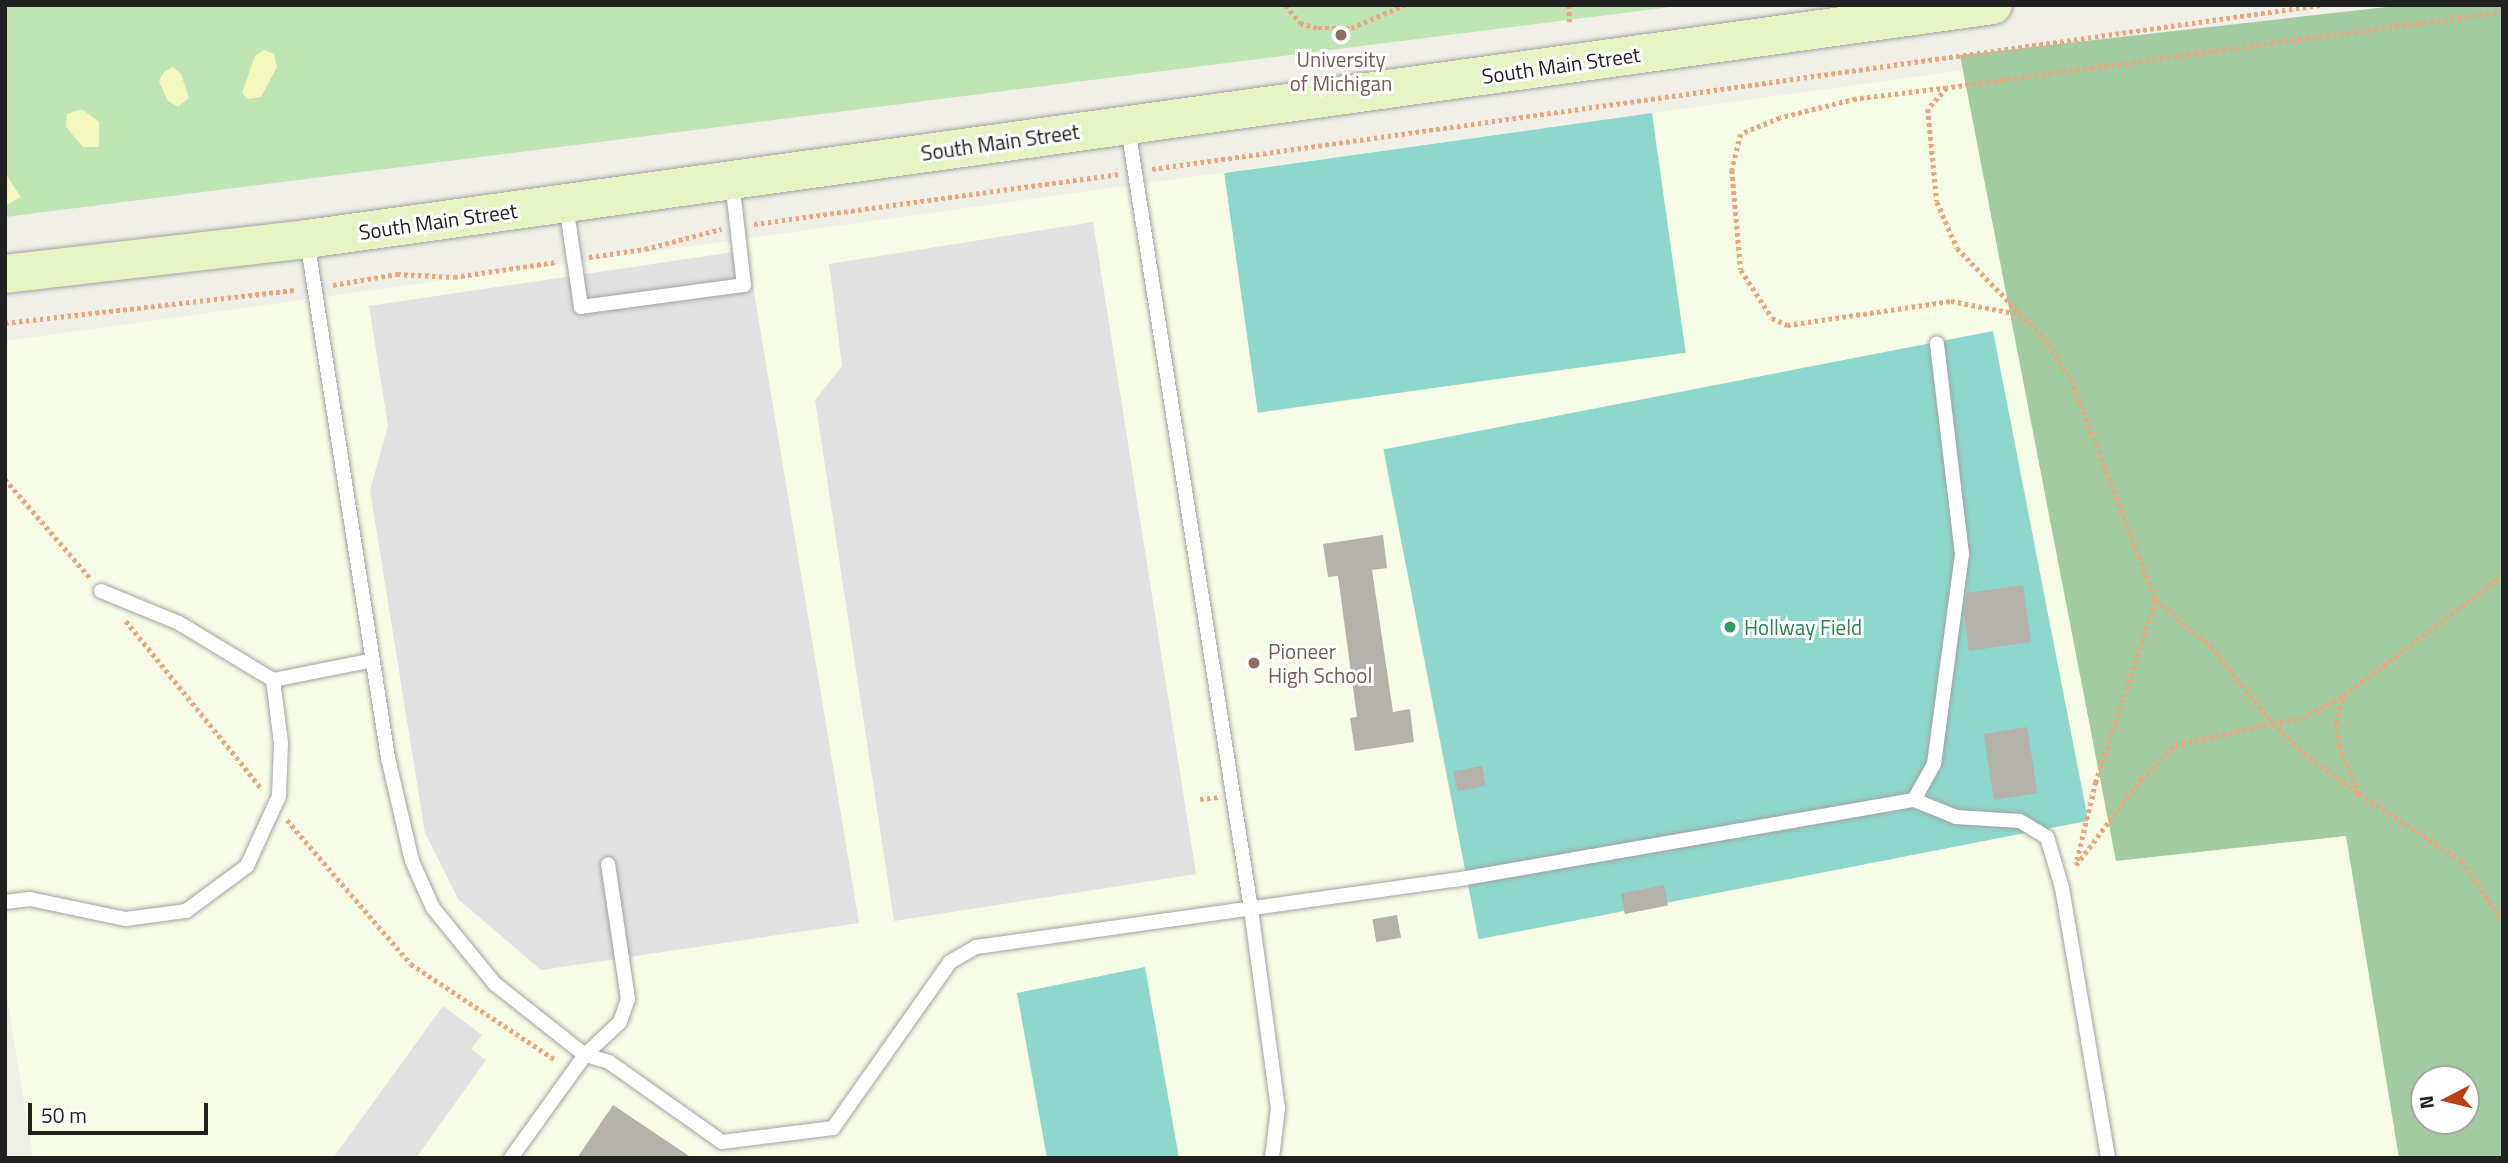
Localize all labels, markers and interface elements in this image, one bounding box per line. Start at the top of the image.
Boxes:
marker: University of Michigan [1333,27,1349,43]
street label: South Main Street [1480,41,1642,89]
place label: University of Michigan [1290,46,1392,96]
street label: South Main Street [919,118,1081,166]
street label: South Main Street [357,197,519,245]
place label: Hollway Field [1744,614,1862,640]
marker: Hollway Field [1722,619,1738,635]
place label: Pioneer High School [1268,638,1372,688]
marker: Pioneer High School [1246,655,1262,671]
north arrow [2410,1065,2480,1135]
scale bar [32,1090,212,1134]
text: N [2410,1094,2441,1111]
text: 50 m [41,1099,87,1131]

